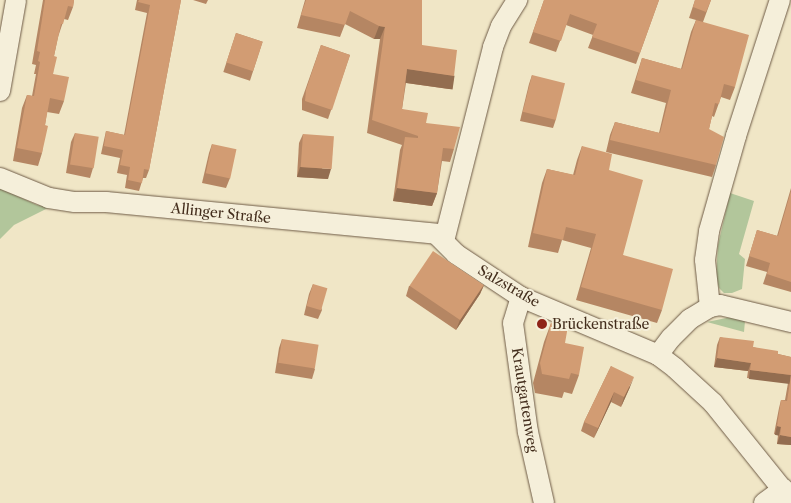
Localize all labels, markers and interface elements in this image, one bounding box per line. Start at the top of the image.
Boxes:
street label: Allinger Straße [170,199,272,227]
street label: Salzstraße [475,262,543,310]
place label: Brückenstraße [552,316,649,332]
marker: Brückenstraße [536,318,548,330]
street label: Krautgartenweg [508,346,542,454]

